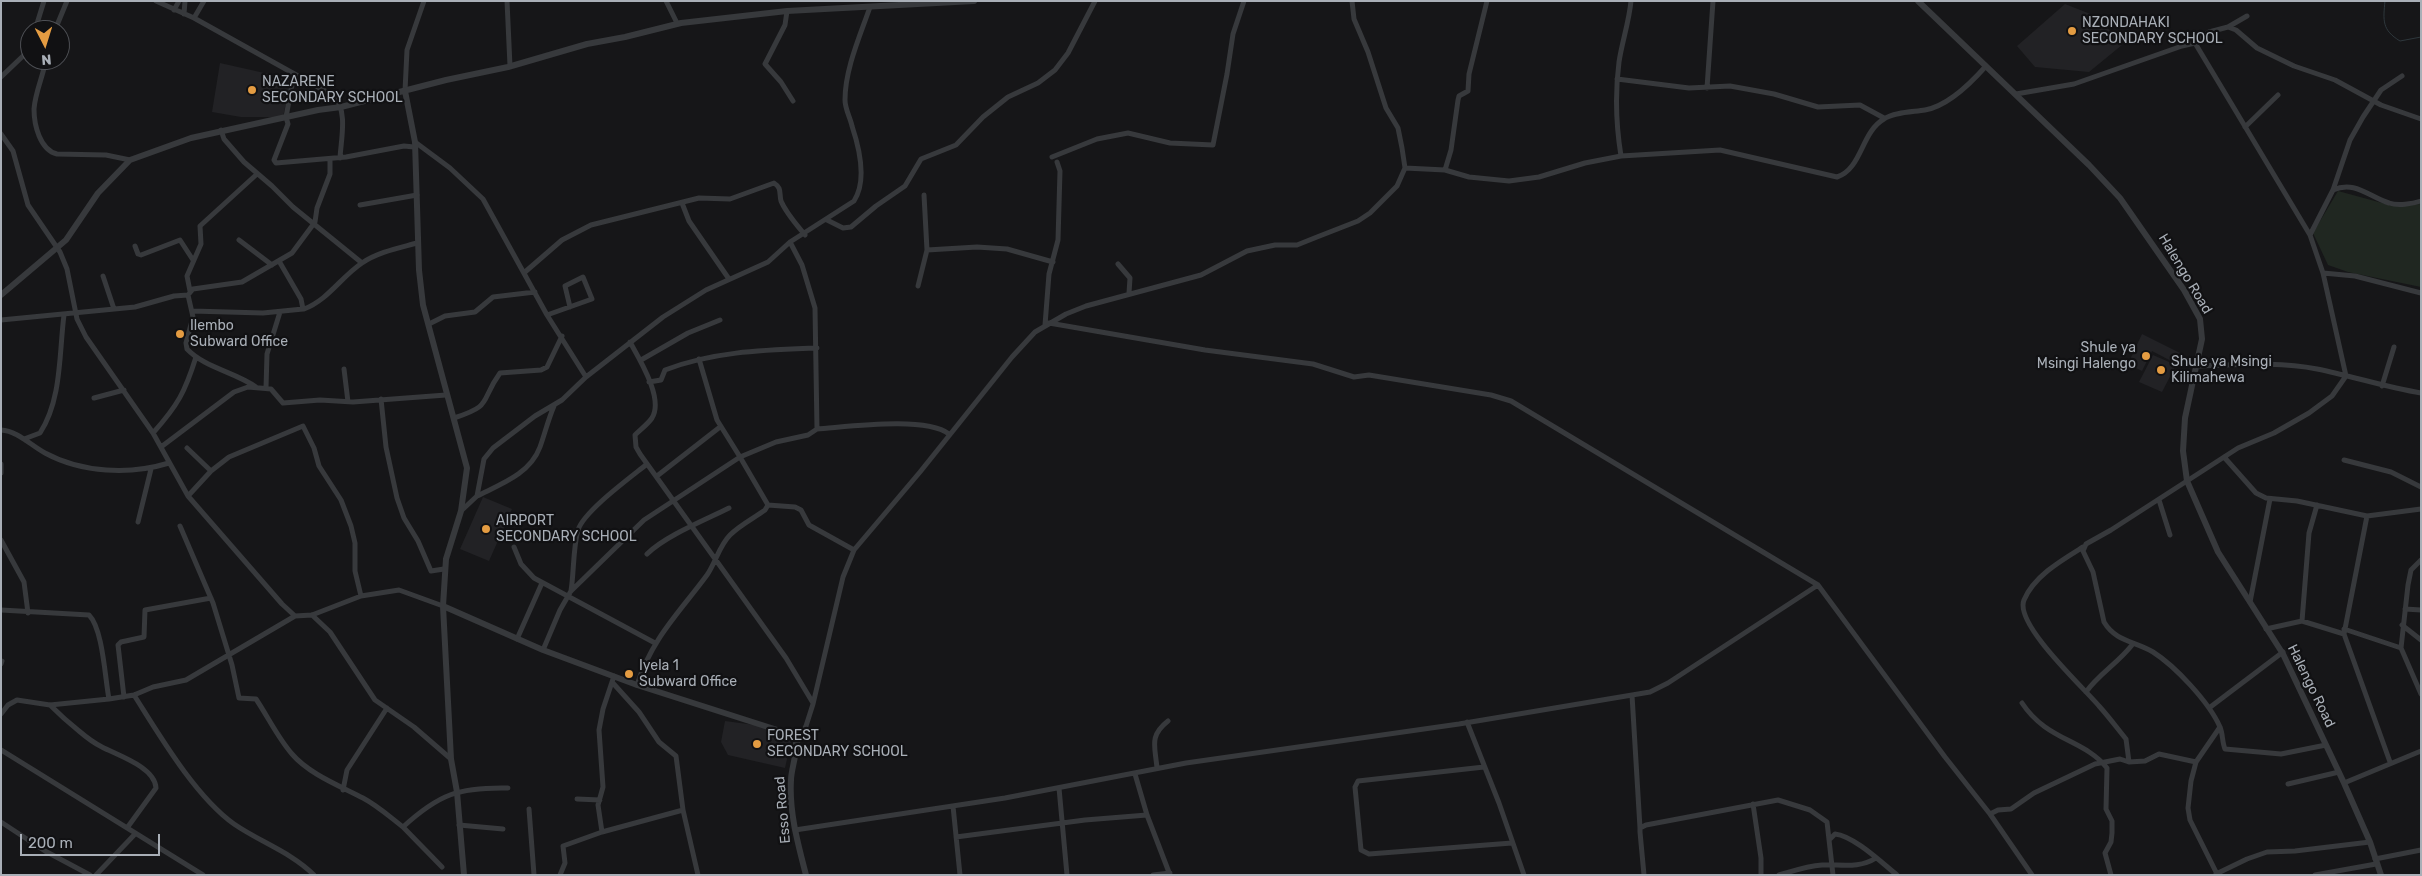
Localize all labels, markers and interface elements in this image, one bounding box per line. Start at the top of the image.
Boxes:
place label: NZONDAHAKI SECONDARY SCHOOL [2082,15,2223,48]
north arrow [20,20,70,70]
marker: NZONDAHAKI SECONDARY SCHOOL [2066,25,2078,37]
text: N [41,51,52,68]
place label: NAZARENE SECONDARY SCHOOL [262,74,403,106]
marker: NAZARENE SECONDARY SCHOOL [246,84,258,96]
street label: Halengo Road [2155,231,2215,317]
place label: Ilembo Subward Office [190,318,288,351]
marker: Ilembo Subward Office [174,328,186,340]
place label: Shule ya Msingi Halengo [2037,340,2136,372]
marker: Shule ya Msingi Halengo [2140,350,2152,362]
place label: Shule ya Msingi Kilimahewa [2171,354,2272,387]
marker: Shule ya Msingi Kilimahewa [2155,364,2167,376]
place label: AIRPORT SECONDARY SCHOOL [496,513,637,546]
marker: AIRPORT SECONDARY SCHOOL [480,523,492,535]
street label: Halengo Road [2284,642,2338,730]
place label: Iyela 1 Subward Office [639,658,737,690]
marker: Iyela 1 Subward Office [623,668,635,680]
place label: FOREST SECONDARY SCHOOL [767,728,908,760]
marker: FOREST SECONDARY SCHOOL [751,738,763,750]
street label: Esso Road [772,776,794,844]
scale bar [22,824,162,856]
text: 200 m [28,834,73,852]

